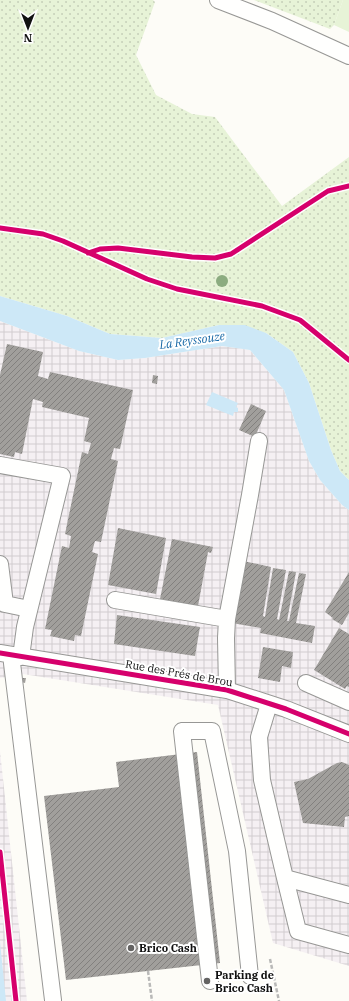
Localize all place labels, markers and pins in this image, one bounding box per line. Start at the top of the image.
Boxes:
place label: Brico Cash [139,941,197,955]
marker: Brico Cash [126,943,136,953]
place label: Parking de Brico Cash [215,968,274,995]
marker: Parking de Brico Cash [202,976,212,986]

